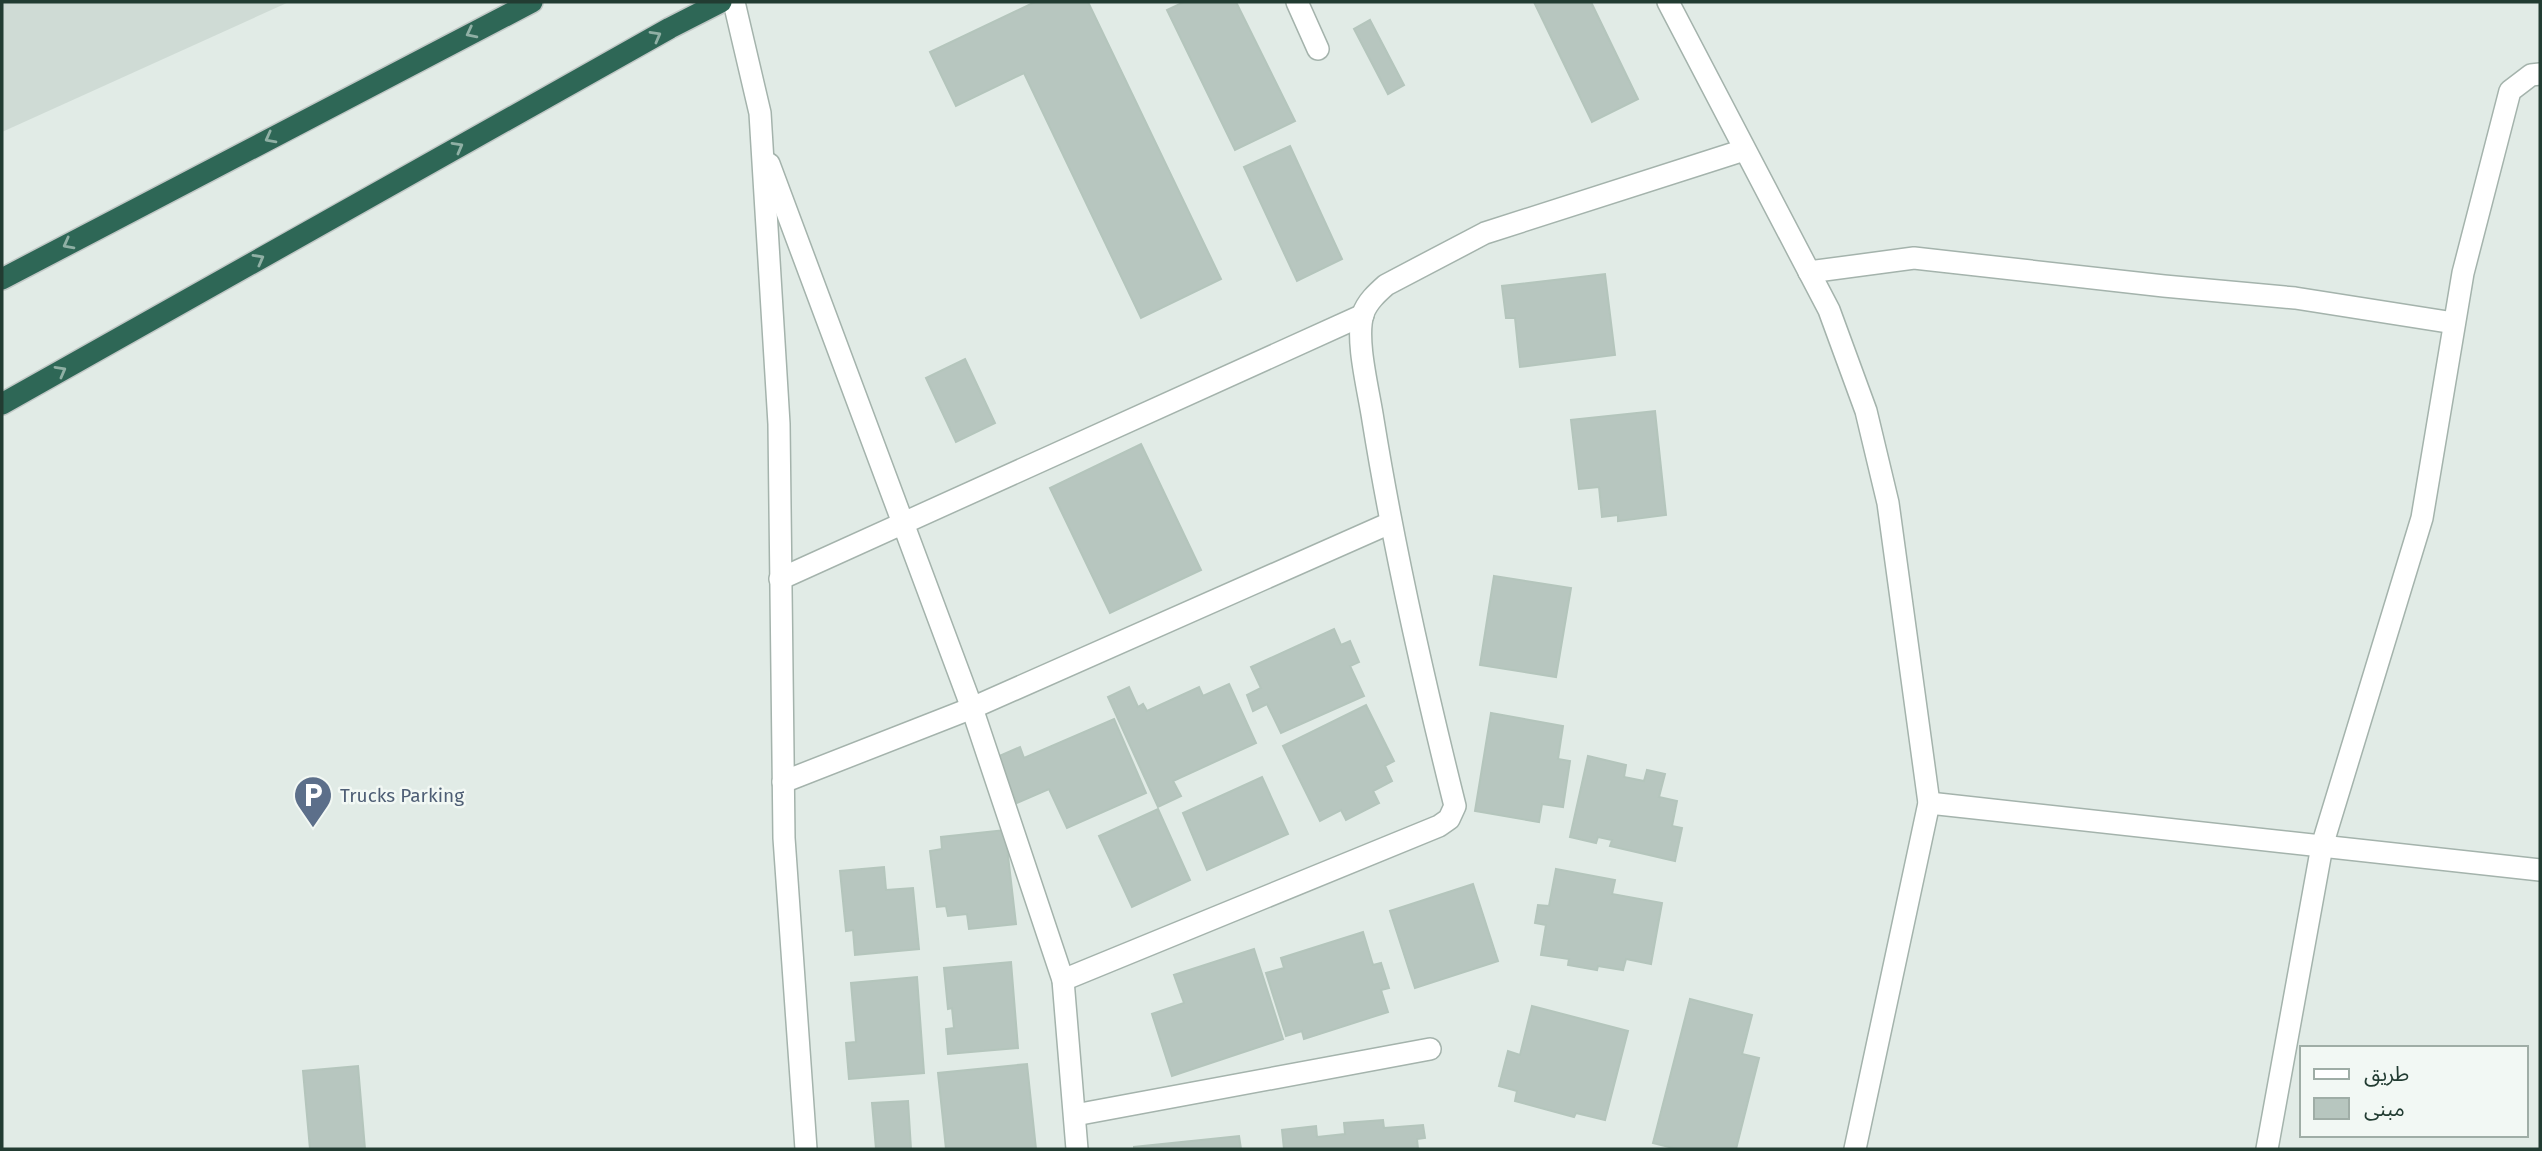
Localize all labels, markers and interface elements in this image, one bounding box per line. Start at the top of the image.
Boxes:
one-way arrow [466,24,478,38]
one-way arrow [649,31,661,44]
one-way arrow [264,130,277,144]
one-way arrow [450,142,463,155]
one-way arrow [63,236,75,249]
one-way arrow [252,254,265,267]
one-way arrow [54,366,67,379]
parking icon: Trucks Parking [292,774,334,829]
place label: Trucks Parking [340,784,464,807]
legend [2300,1046,2528,1137]
text: طريق [2364,1061,2409,1087]
text: مبنى [2364,1096,2405,1122]

